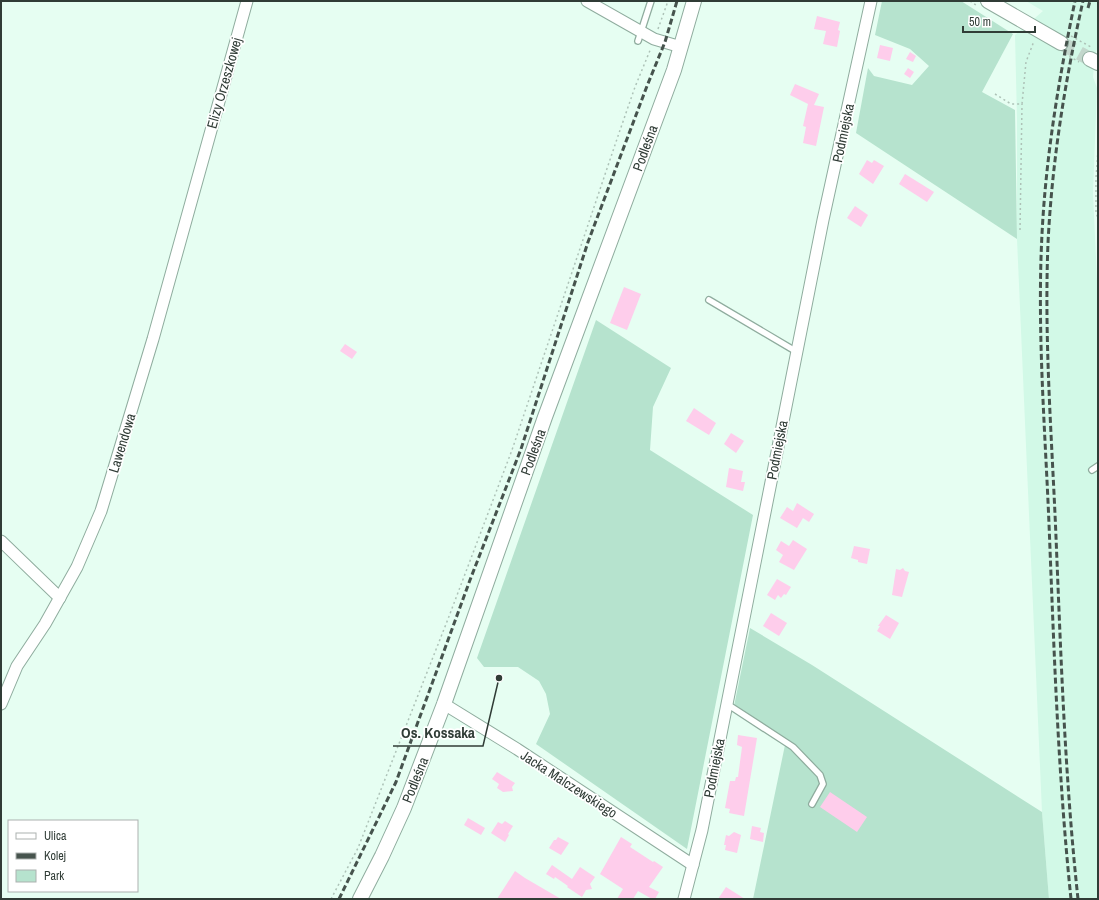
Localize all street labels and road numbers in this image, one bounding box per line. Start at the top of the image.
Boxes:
street label: Elizy Orzeszkowej [202,35,246,131]
street label: Podmiejska [828,101,858,164]
street label: Podleśna [628,122,662,174]
street label: Lawendowa [104,410,140,475]
street label: Podmiejska [762,418,792,481]
street label: Podleśna [516,426,550,478]
street label: Podmiejska [699,736,729,799]
street label: Jacka Malczewskiego [517,746,621,822]
street label: Podleśna [398,754,433,806]

